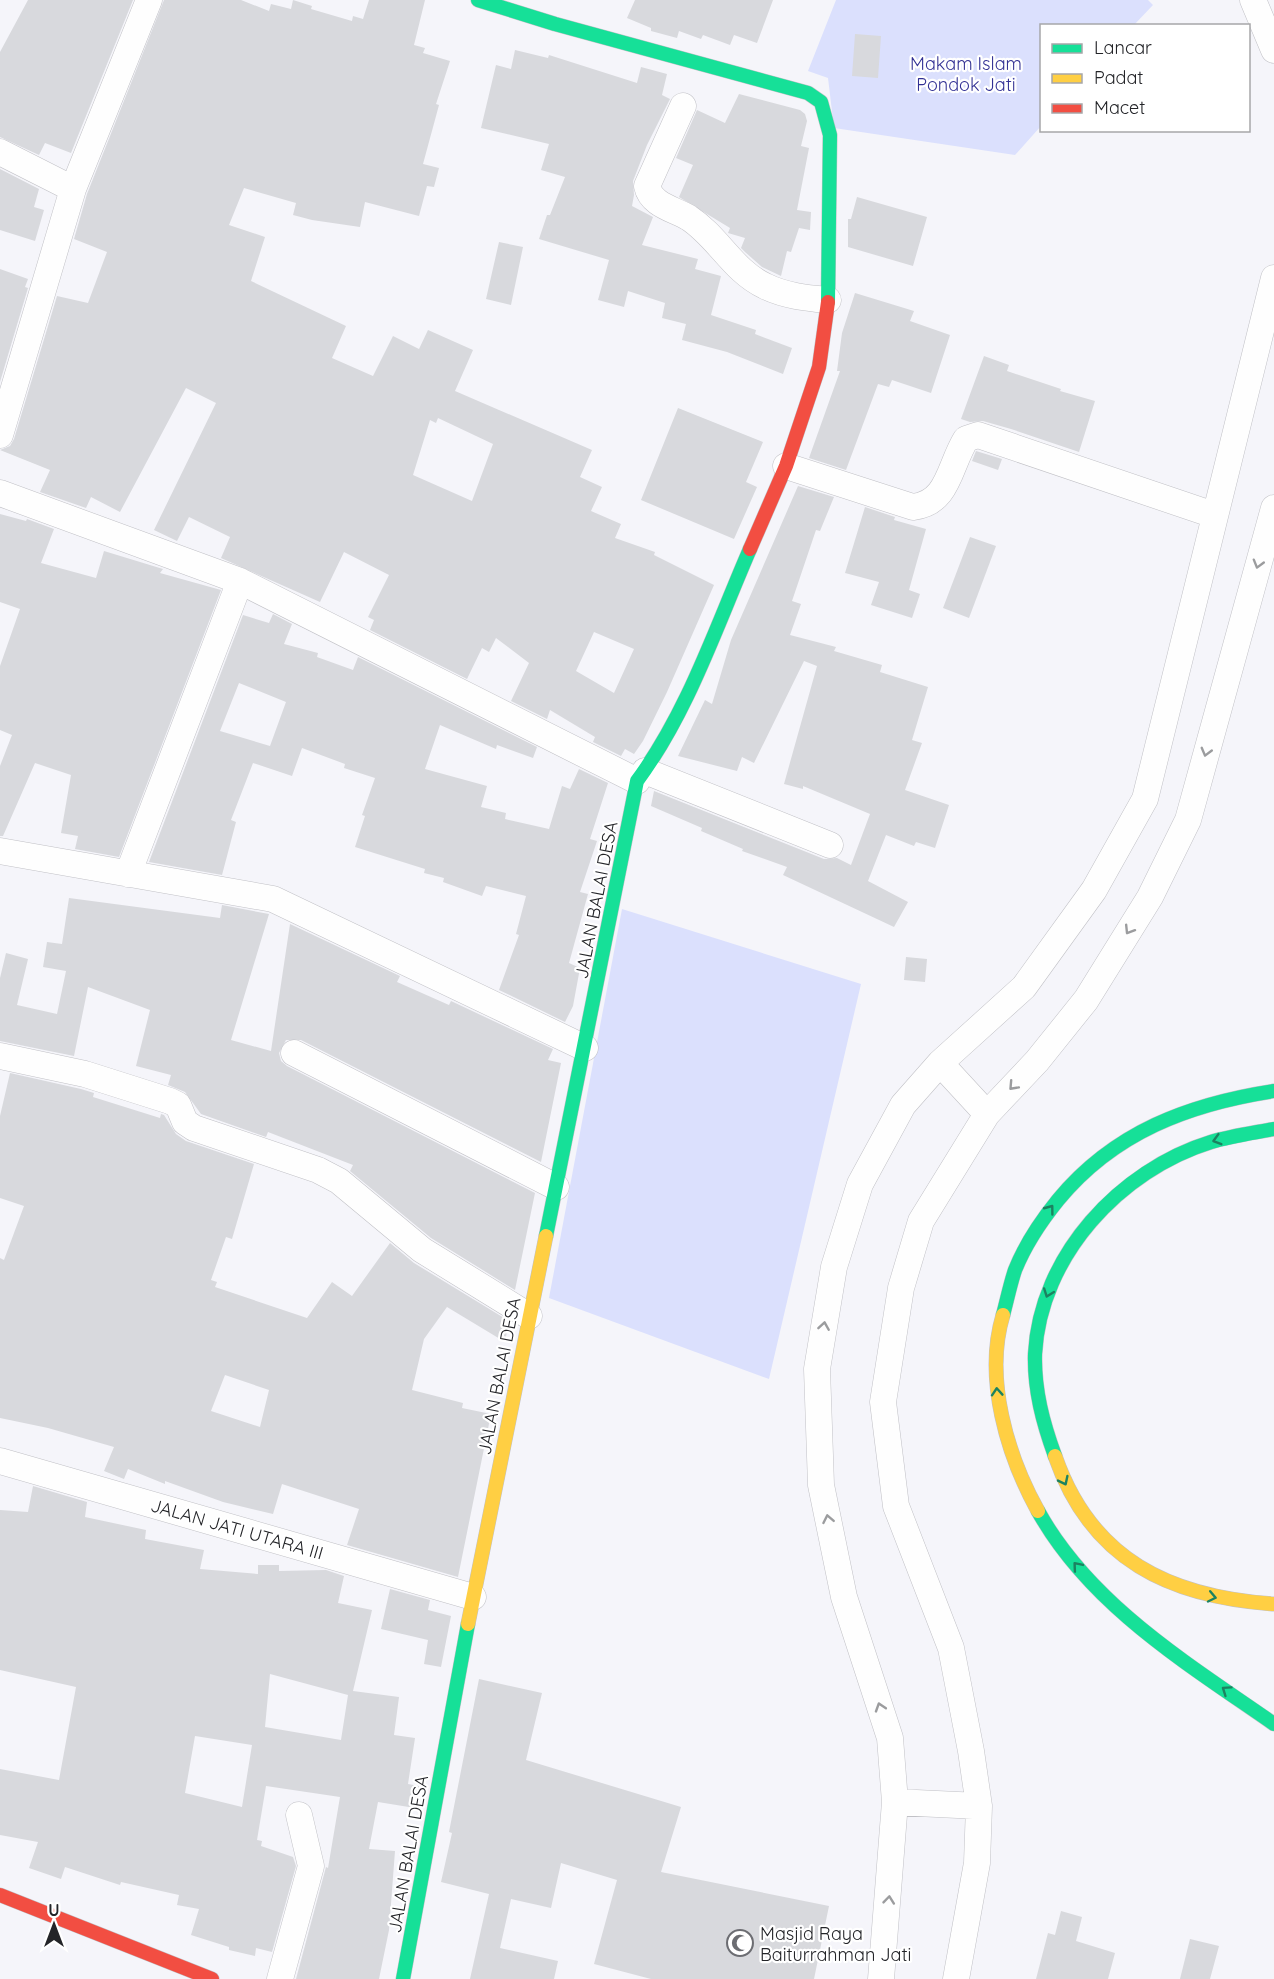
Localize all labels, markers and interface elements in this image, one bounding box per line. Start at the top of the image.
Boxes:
legend [1040,24,1250,132]
text: Lancar [1094,36,1152,59]
park label: Makam Islam Pondok Jati [910,52,1022,96]
text: Padat [1094,66,1143,89]
text: Macet [1094,96,1145,119]
one-way arrow [1253,559,1266,569]
one-way arrow [1201,746,1213,757]
street label: JALAN BALAI DESA [569,819,623,981]
one-way arrow [1125,924,1137,934]
one-way arrow [1009,1080,1020,1090]
one-way arrow [1212,1133,1223,1145]
one-way arrow [1042,1204,1053,1215]
one-way arrow [1043,1287,1056,1297]
street label: JALAN BALAI DESA [472,1295,526,1457]
one-way arrow [817,1321,830,1331]
one-way arrow [991,1387,1004,1396]
one-way arrow [1057,1474,1069,1485]
street label: JALAN JATI UTARA III [148,1493,326,1565]
one-way arrow [822,1515,835,1525]
one-way arrow [1073,1562,1084,1573]
one-way arrow [1207,1589,1217,1602]
one-way arrow [1222,1686,1233,1697]
one-way arrow [874,1702,887,1713]
street label: JALAN BALAI DESA [383,1773,433,1935]
north arrow [24,1895,84,1955]
one-way arrow [882,1895,895,1904]
text: U [48,1900,60,1920]
place label: Masjid Raya Baiturrahman Jati [760,1922,911,1966]
mosque icon: Masjid Raya Baiturrahman Jati [725,1928,755,1958]

